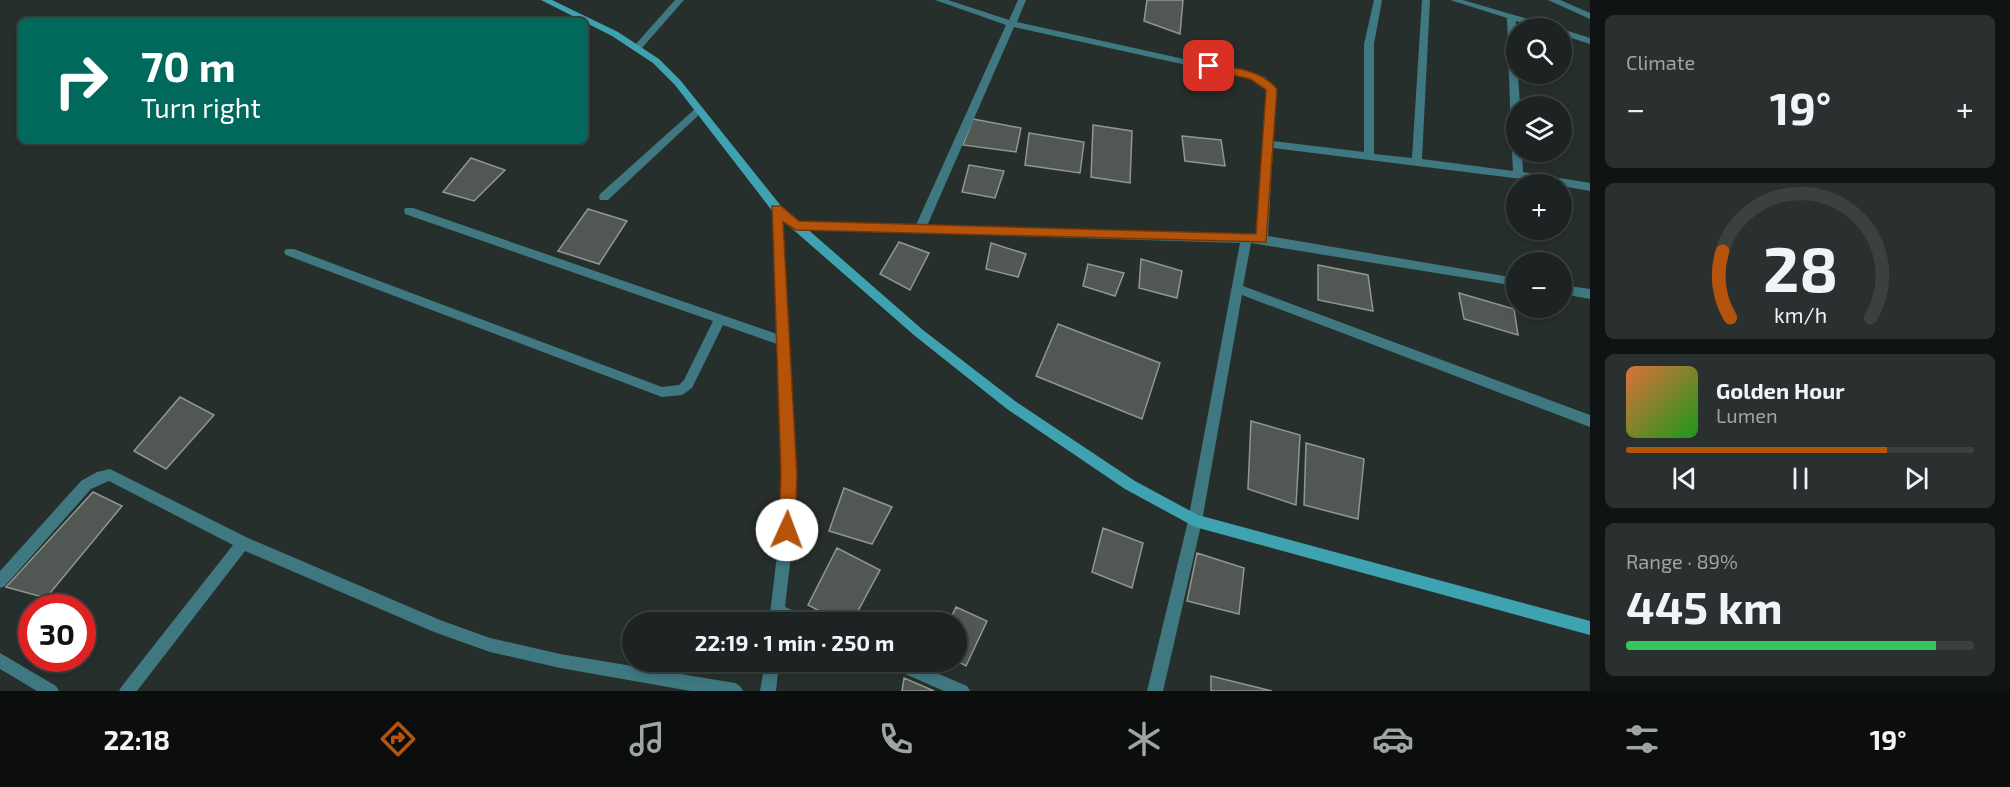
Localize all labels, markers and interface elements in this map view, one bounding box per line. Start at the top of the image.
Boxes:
map controls [1506,18,1572,318]
button: search [1506,18,1572,84]
text: 70 m [141,40,236,90]
pin [1183,40,1234,91]
icon: right [42,42,120,120]
icon: arrive [1192,49,1225,82]
text: Climate [1626,50,1695,74]
text: 19° [1770,80,1831,134]
text: − [1626,88,1645,128]
text: + [1956,88,1974,128]
text: Turn right [141,91,261,123]
button: layers [1506,96,1572,162]
button: + [1506,174,1572,240]
text: 28 [1762,231,1838,306]
button: − [1506,252,1572,318]
text: km/h [1773,303,1827,328]
text: Golden Hour [1716,377,1845,403]
text: Lumen [1716,403,1778,427]
icon: previous [1668,462,1701,495]
icon: pause [1784,462,1817,495]
icon: next [1900,462,1933,495]
position arrow [755,498,819,562]
text: Range · 89% [1626,549,1738,573]
text: 445 km [1626,579,1783,633]
speed limit sign: 30 [18,594,96,672]
text: 22:19 · 1 min · 250 m [695,629,894,655]
icon: directions [377,718,419,760]
icon: music [626,718,668,760]
icon: phone [875,718,917,760]
icon: climate [1123,718,1165,760]
icon: car [1372,718,1414,760]
icon: filters [1621,718,1663,760]
text: 22:18 [103,723,170,755]
text: 19° [1870,723,1907,755]

